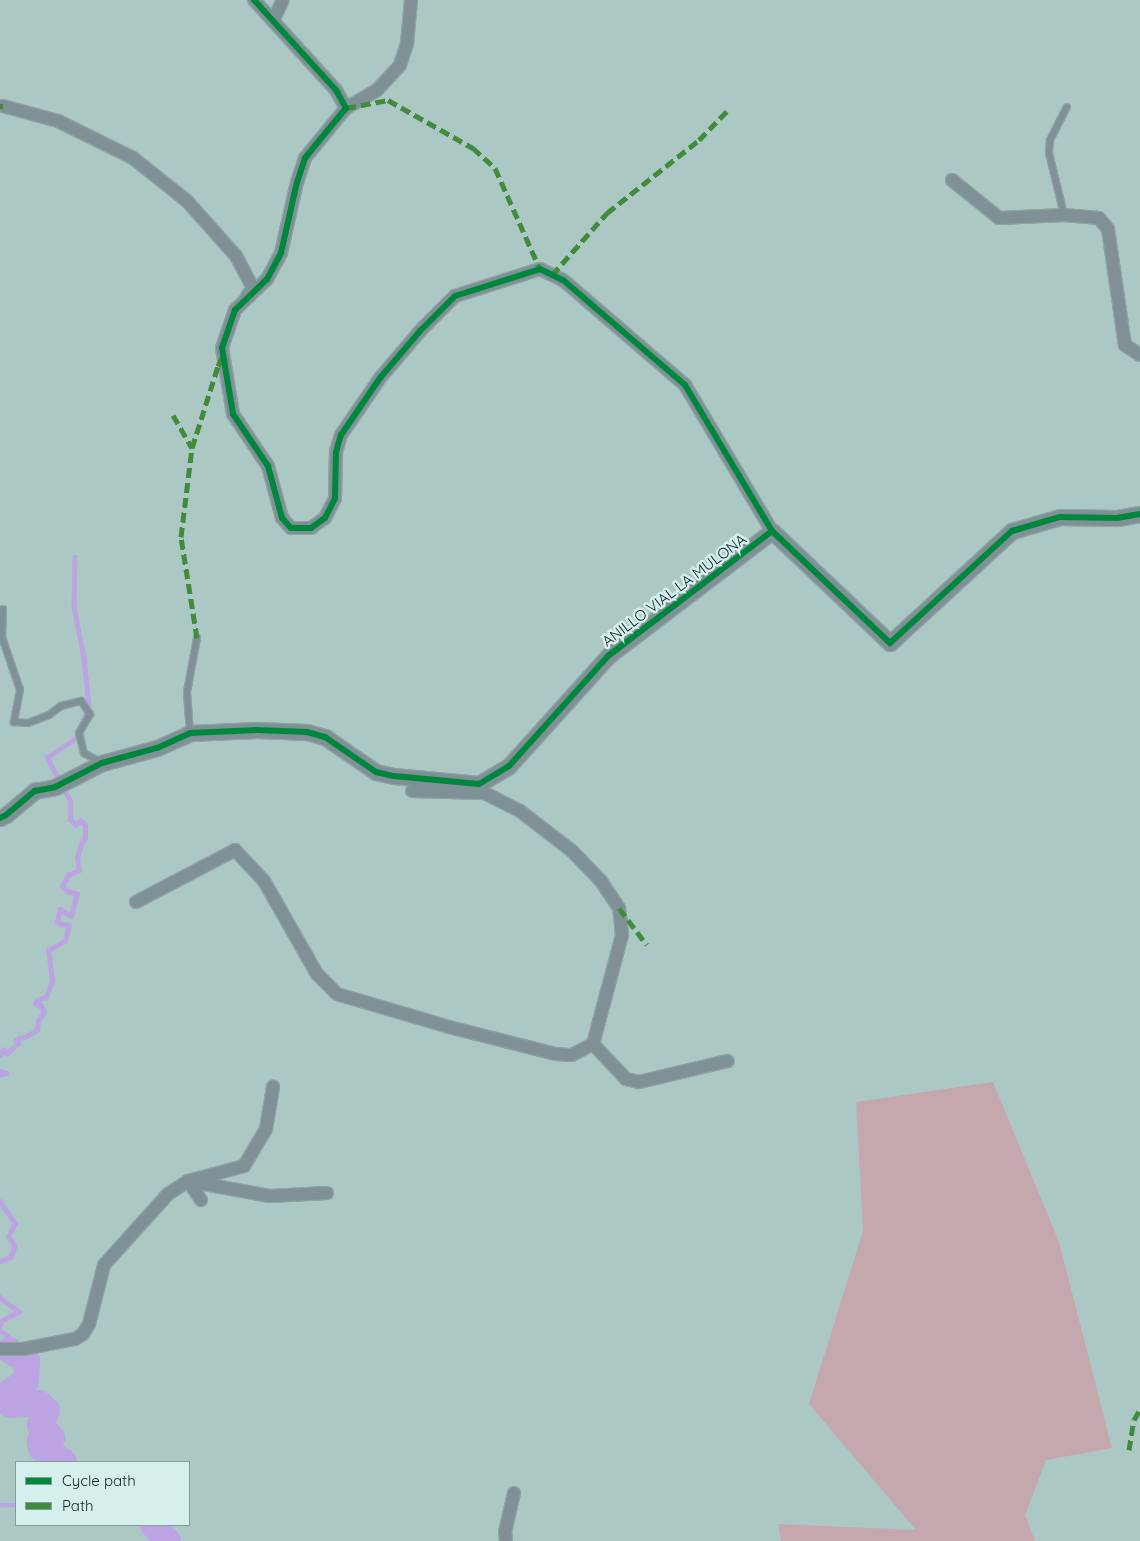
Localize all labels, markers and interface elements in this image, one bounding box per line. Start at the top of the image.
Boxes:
street label: ANILLO VIAL LA MULONA [598,530,750,650]
legend [15,1461,190,1526]
text: Cycle path [62,1471,136,1490]
text: Path [62,1496,94,1515]

